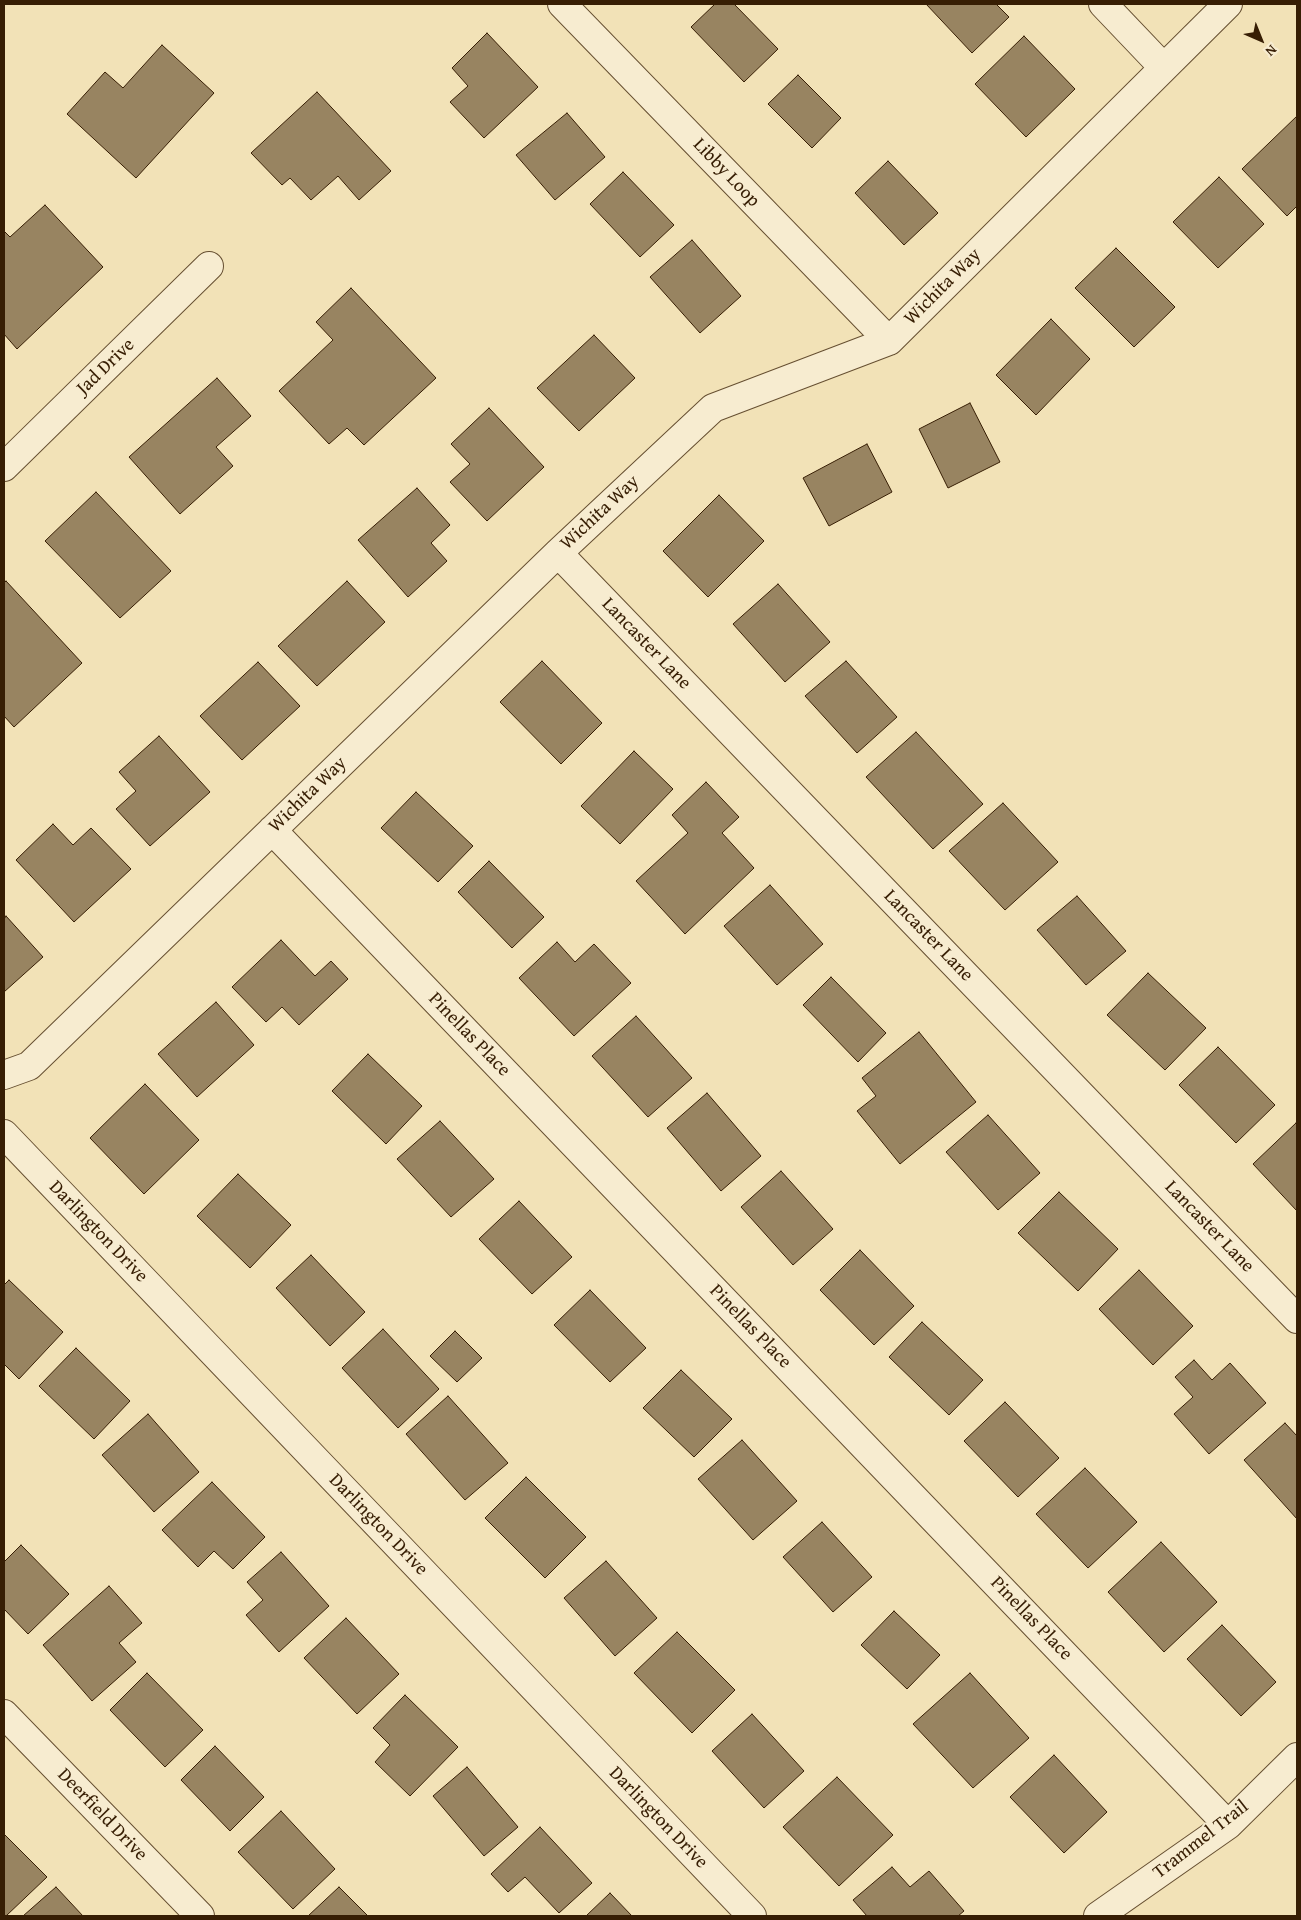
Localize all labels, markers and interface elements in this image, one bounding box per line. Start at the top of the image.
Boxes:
north arrow [1236,15,1286,65]
text: N [1261,40,1282,61]
street label: Libby Loop [688,134,764,212]
street label: Wichita Way [900,244,986,330]
street label: Jad Drive [72,334,140,400]
street label: Wichita Way [556,471,644,555]
street label: Lancaster Lane [596,593,696,695]
street label: Wichita Way [264,752,352,838]
street label: Lancaster Lane [878,885,978,987]
street label: Pinellas Place [423,988,515,1082]
street label: Darlington Drive [44,1176,152,1288]
street label: Lancaster Lane [1159,1176,1259,1278]
street label: Pinellas Place [704,1280,796,1374]
street label: Darlington Drive [324,1469,432,1581]
street label: Pinellas Place [985,1572,1077,1666]
street label: Darlington Drive [604,1762,712,1874]
street label: Deerfield Drive [52,1764,152,1866]
street label: Trammel Trail [1149,1796,1253,1884]

